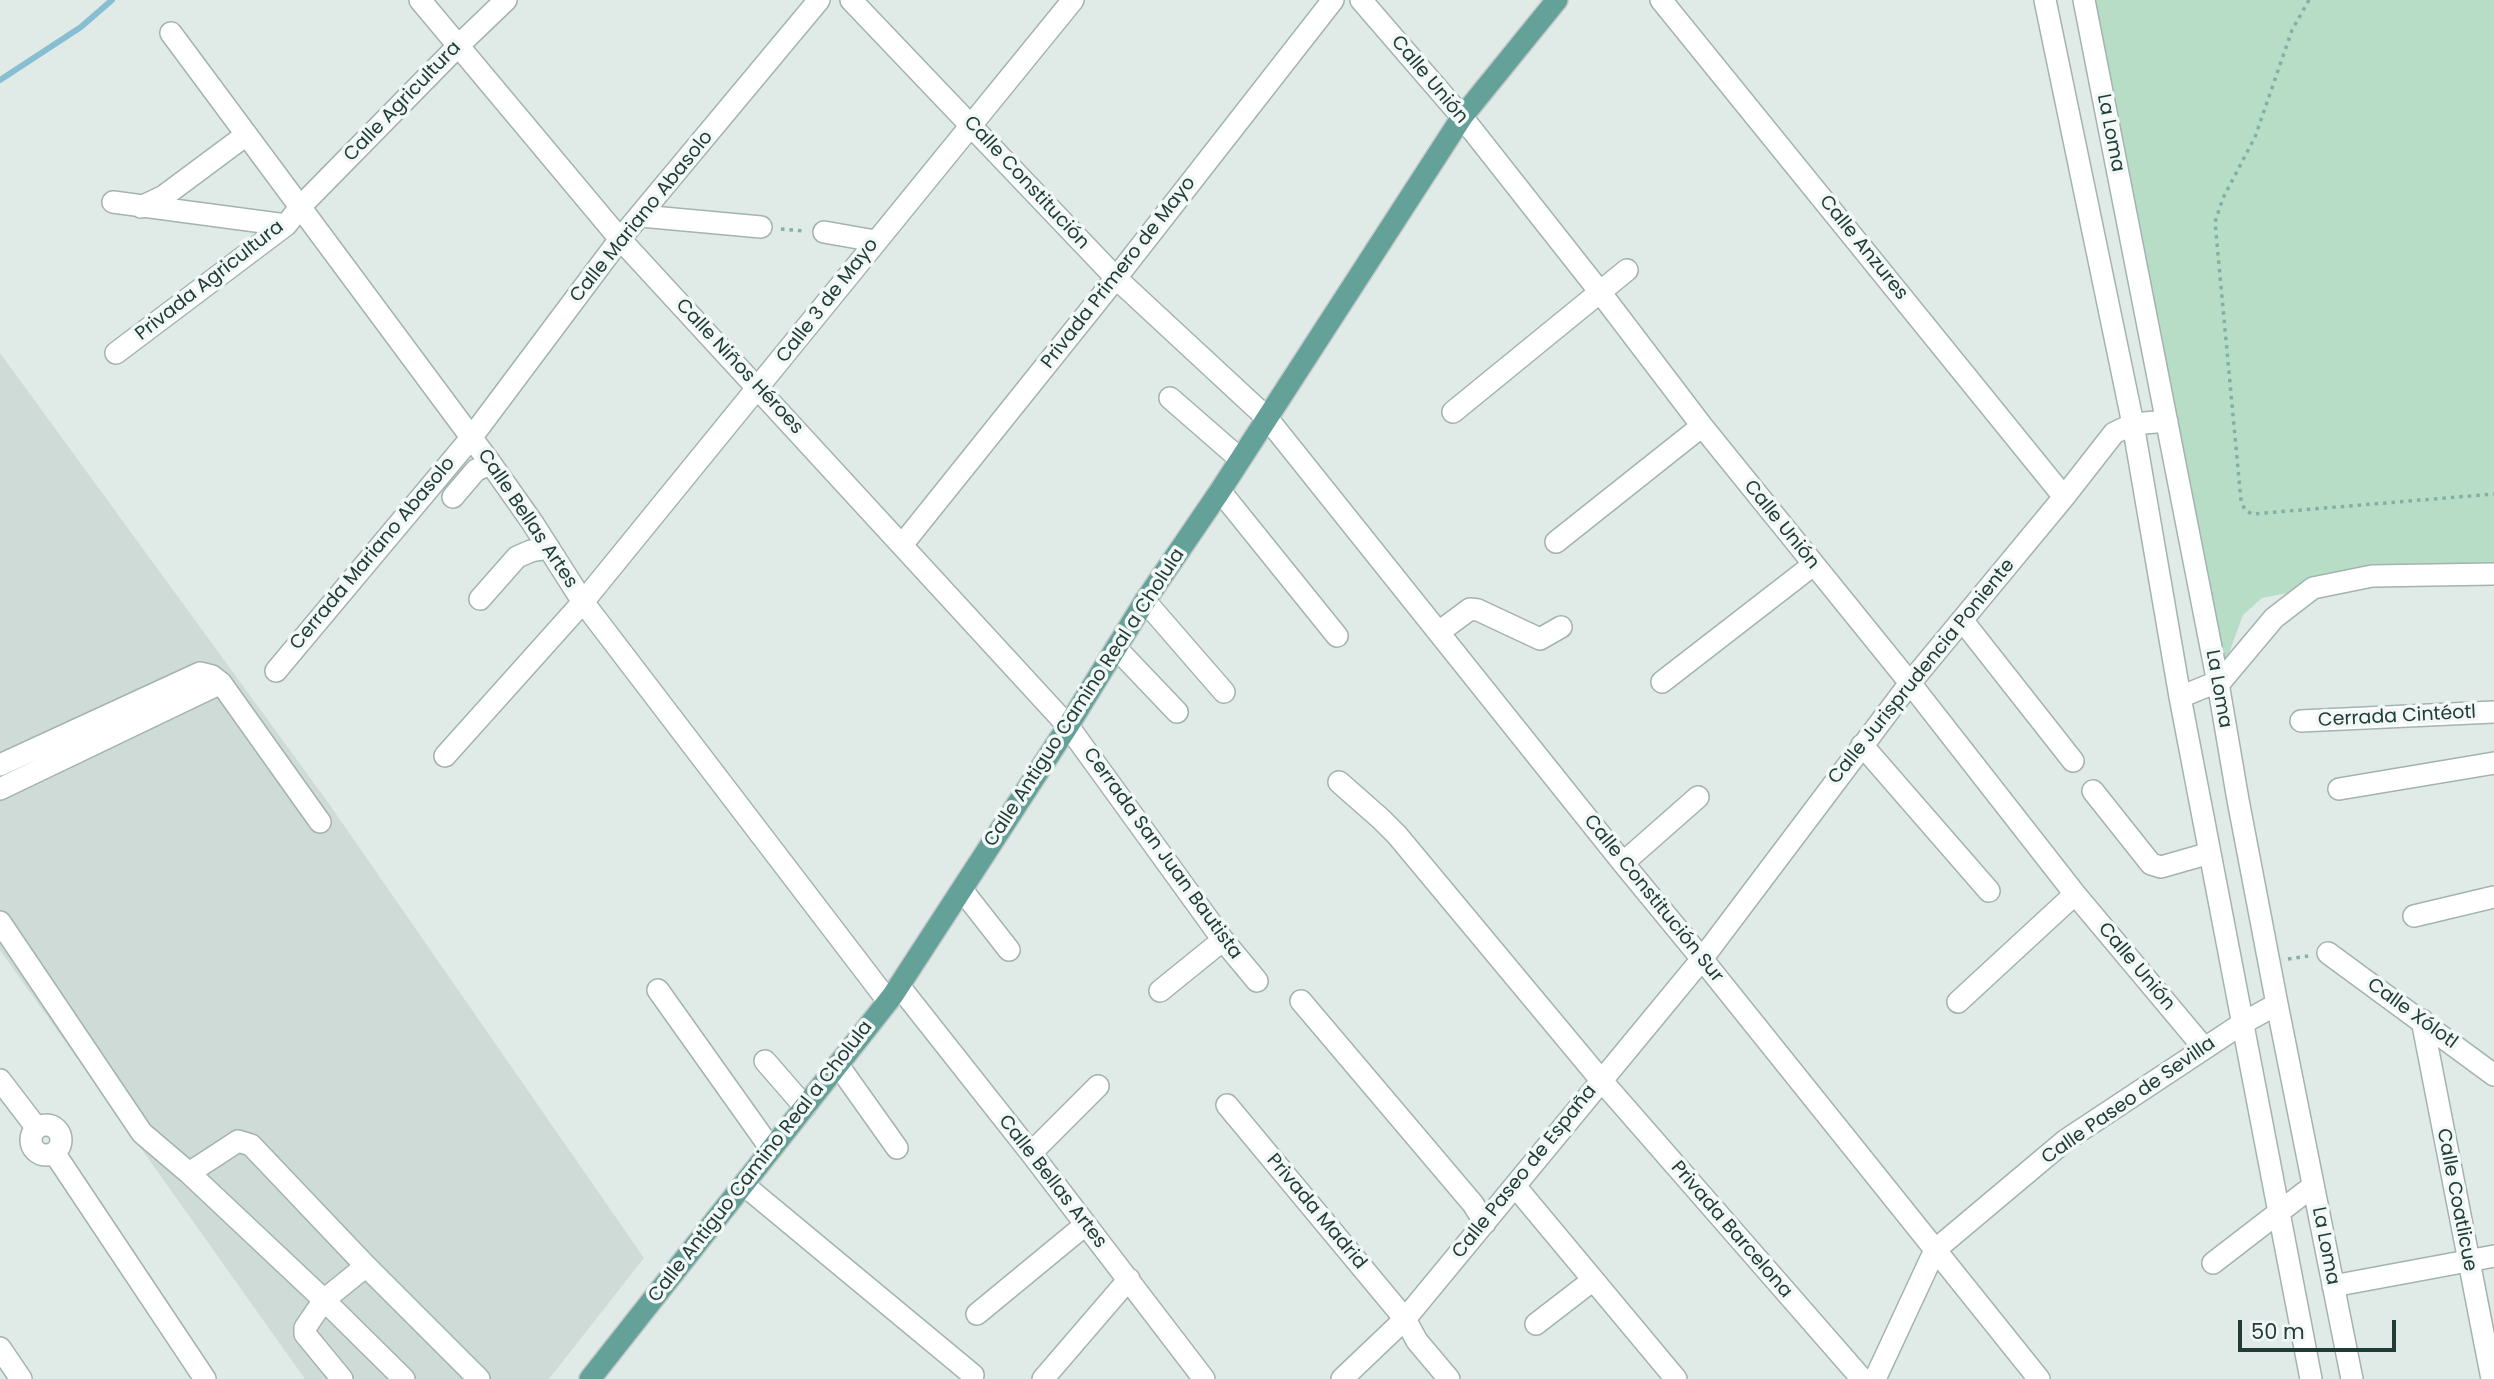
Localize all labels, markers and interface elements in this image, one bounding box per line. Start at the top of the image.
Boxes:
street label: Calle Unión [1386,31,1472,129]
street label: Calle Agricultura [340,37,466,167]
street label: La Loma [2091,92,2129,174]
street label: Calle Constitución [958,112,1094,254]
street label: Calle Mariano Abasolo [566,127,718,307]
street label: Privada Primero de Mayo [1037,173,1201,373]
street label: Calle Anzures [1814,191,1912,305]
street label: Privada Agricultura [131,216,289,346]
street label: Calle 3 de Mayo [772,234,884,368]
street label: Calle Niños Héroes [670,295,808,439]
street label: Calle Bellas Artes [472,445,582,593]
street label: Cerrada Mariano Abasolo [286,453,460,655]
street label: Calle Unión [1738,476,1824,574]
street label: Calle Antiguo Camino Real a Cholula [980,545,1190,851]
street label: Calle Jurisprudencia Poniente [1824,555,2020,789]
street label: La Loma [2200,648,2236,730]
street label: Cerrada Cintéotl [2317,701,2477,733]
street label: Cerrada San Juan Bautista [1078,744,1246,964]
street label: Calle Constitución Sur [1578,811,1728,987]
street label: Calle Unión [2093,918,2179,1016]
street label: Calle Xólotl [2362,974,2462,1054]
street label: Calle Antiguo Camino Real a Cholula [644,1017,878,1307]
street label: Calle Paseo de Sevilla [2038,1032,2220,1170]
street label: Calle Paseo de España [1448,1081,1602,1263]
street label: Calle Bellas Artes [993,1111,1111,1253]
street label: Calle Coatlicue [2431,1127,2481,1273]
street label: Privada Madrid [1261,1150,1371,1274]
street label: Privada Barcelona [1665,1157,1797,1303]
street label: La Loma [2306,1205,2344,1287]
scale bar [2242,1306,2400,1350]
text: 50 m [2251,1317,2305,1346]

